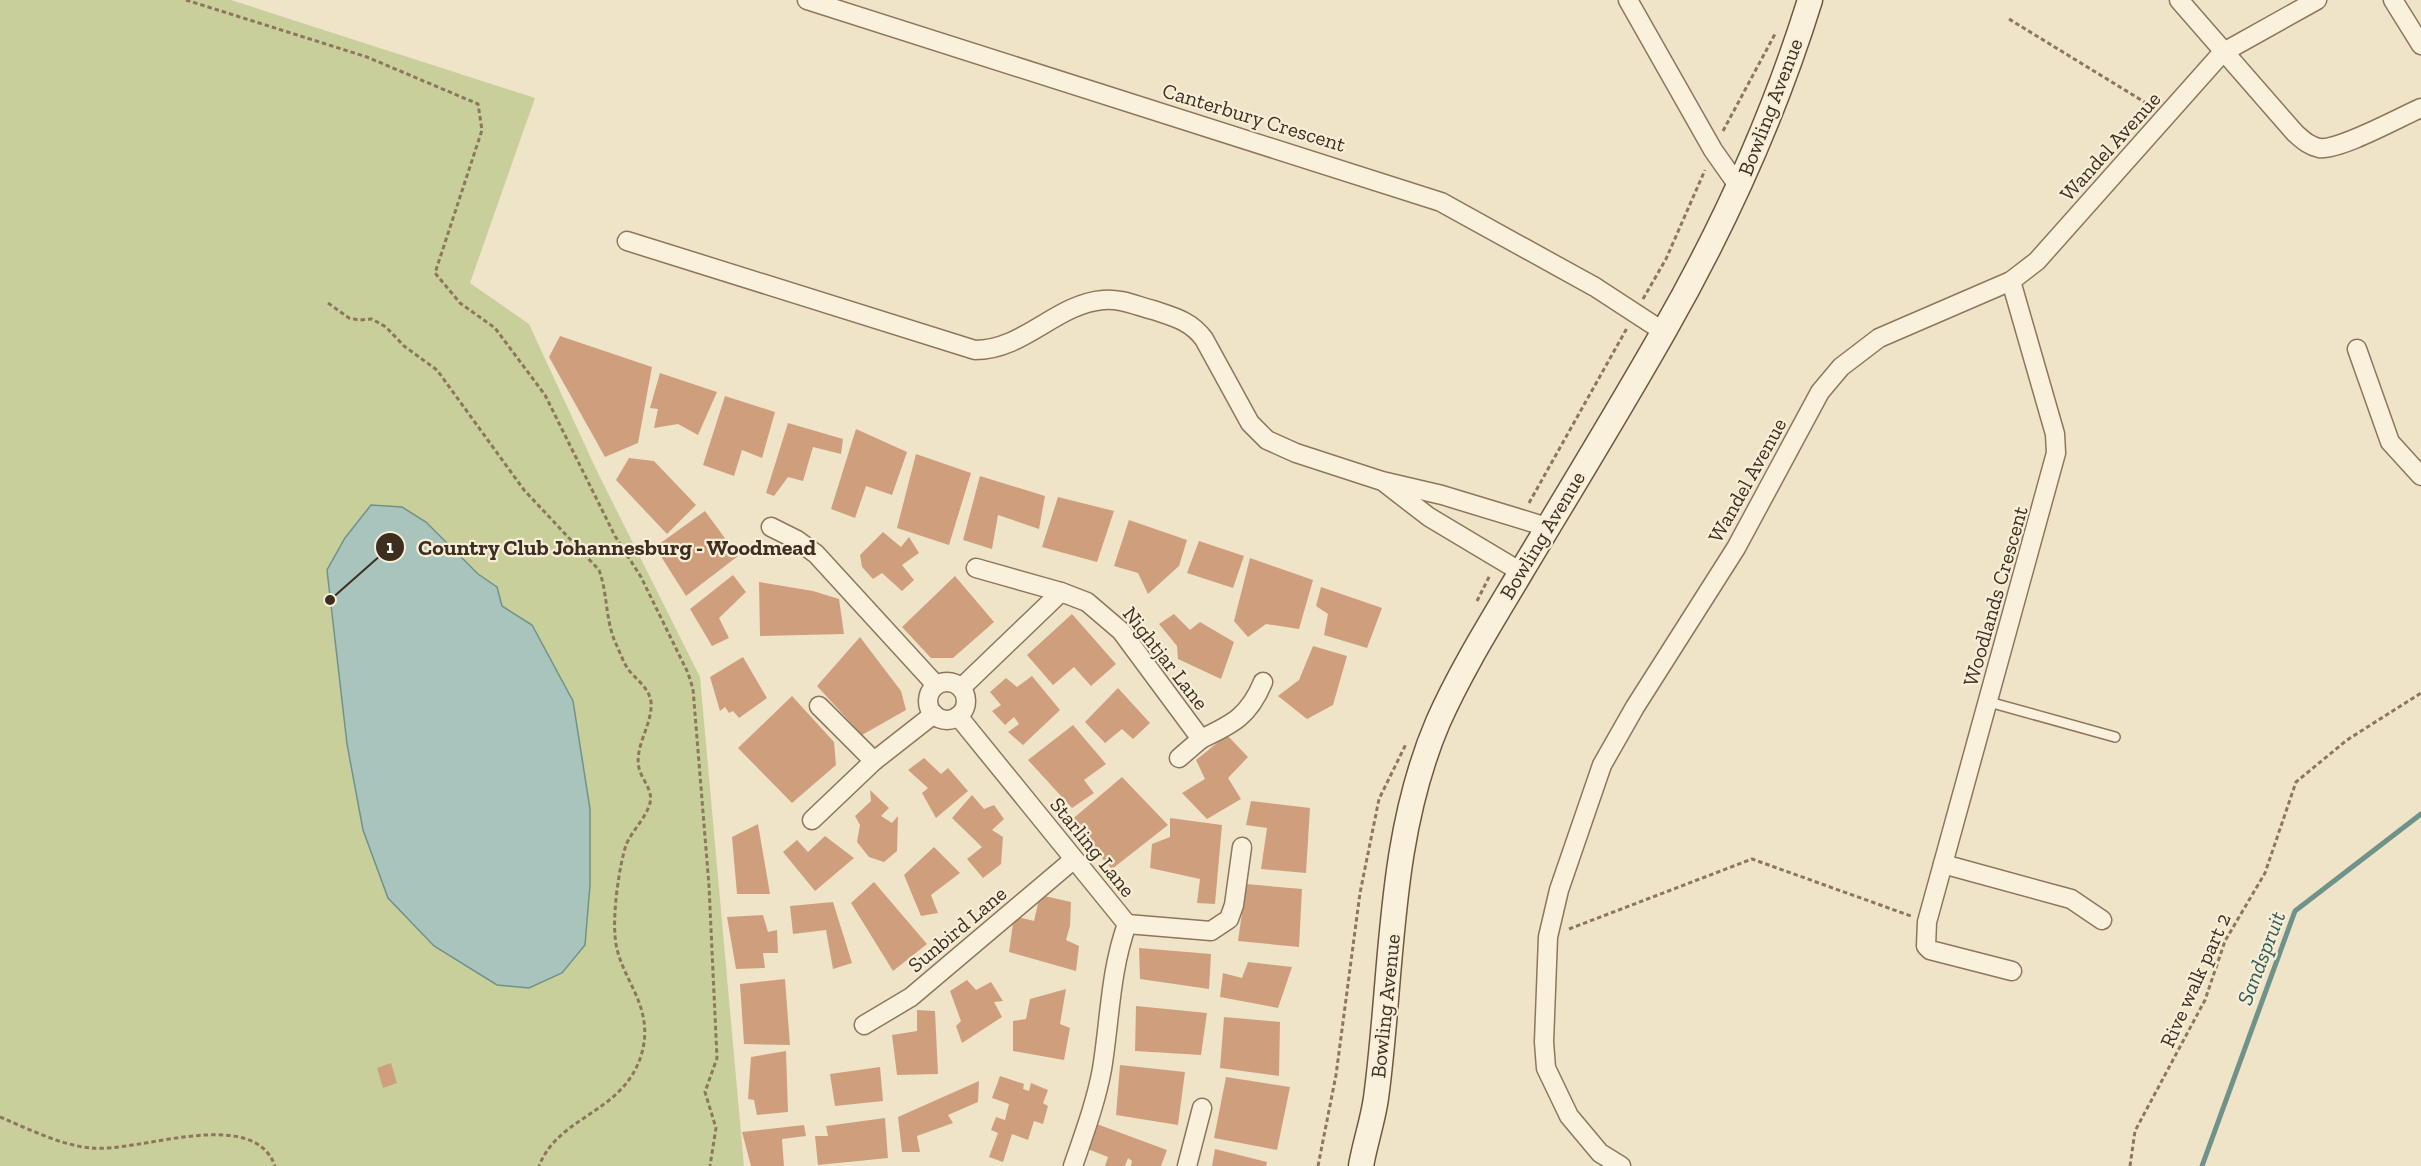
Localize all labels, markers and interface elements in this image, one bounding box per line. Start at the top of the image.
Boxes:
street label: Bowling Avenue [1732,35,1808,179]
street label: Canterbury Crescent [1160,77,1349,157]
street label: Wandel Avenue [2054,86,2166,206]
street label: Wandel Avenue [1702,413,1792,547]
street label: Bowling Avenue [1494,466,1590,603]
street label: Woodlands Crescent [1957,503,2033,689]
callout: Country Club Johannesburg - Woodmead [375,527,829,567]
text: Country Club Johannesburg - Woodmead [418,534,816,561]
text: 1 [386,536,394,558]
street label: Nightjar Lane [1117,601,1214,715]
street label: Starling Lane [1045,792,1141,902]
street label: Sunbird Lane [903,881,1011,977]
water label: Sandspruit [2231,907,2291,1009]
street label: Rive walk part 2 [2154,909,2236,1051]
street label: Bowling Avenue [1365,933,1405,1079]

